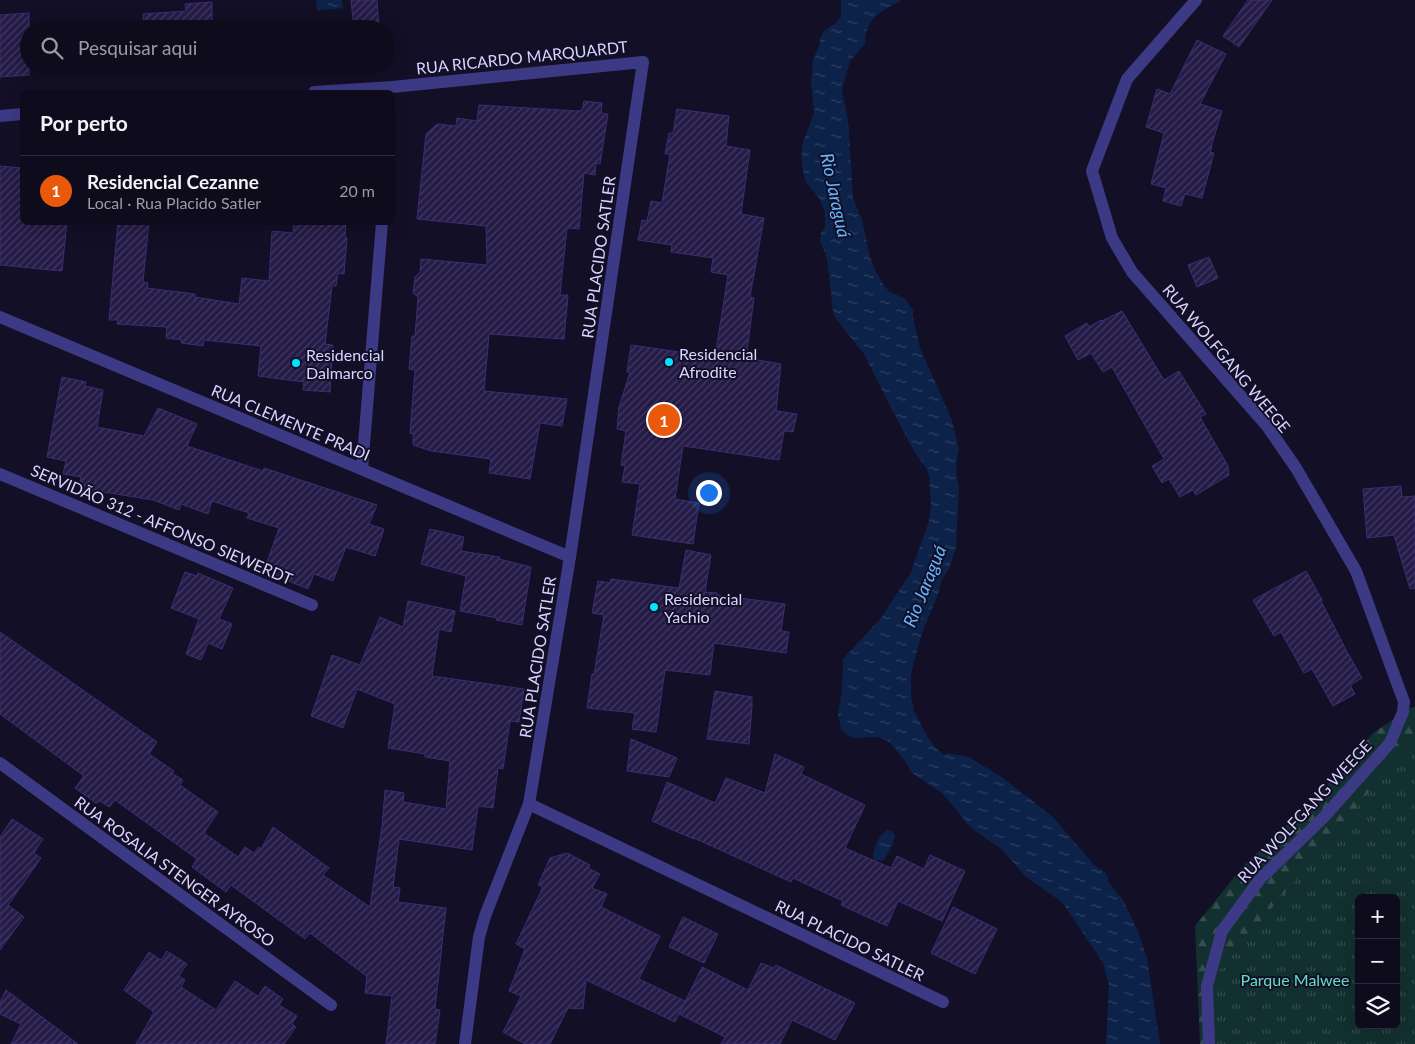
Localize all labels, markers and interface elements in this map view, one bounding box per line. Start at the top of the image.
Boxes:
search box [20,20,395,75]
icon: search [38,34,66,62]
text: Pesquisar aqui [78,36,197,59]
street label: RUA RICARDO MARQUARDT [415,36,629,78]
text: Por perto [40,110,128,135]
water label: Rio Jaraguá [816,151,856,240]
text: Residencial Cezanne [87,170,259,193]
street label: RUA PLACIDO SATLER [577,175,619,339]
text: 1 [51,181,61,200]
text: 20 m [339,181,375,200]
text: Local · Rua Placido Satler [87,193,261,212]
street label: RUA WOLFGANG WEEGE [1159,280,1295,436]
place label: Residencial Afrodite [679,344,757,381]
place label: Residencial Dalmarco [306,345,384,382]
marker: Residencial Afrodite [663,356,675,368]
marker: Residencial Dalmarco [290,357,302,369]
street label: RUA CLEMENTE PRADI [209,380,373,464]
pin: 1 [648,401,680,439]
street label: SERVIDÃO 312 - AFFONSO SIEWERDT [28,460,296,588]
your location [696,480,722,506]
water label: Rio Jaraguá [898,541,951,630]
street label: RUA PLACIDO SATLER [515,575,559,739]
place label: Residencial Yachio [664,589,742,626]
marker: Residencial Yachio [648,601,660,613]
street label: RUA WOLFGANG WEEGE [1233,736,1375,886]
street label: RUA ROSALIA STENGER AYROSO [71,792,279,950]
map controls [1355,894,1400,1029]
button: + [1355,894,1400,939]
street label: RUA PLACIDO SATLER [772,896,928,984]
button: − [1355,939,1400,984]
park label: Parque Malwee [1241,970,1349,989]
button: layers [1355,984,1400,1029]

